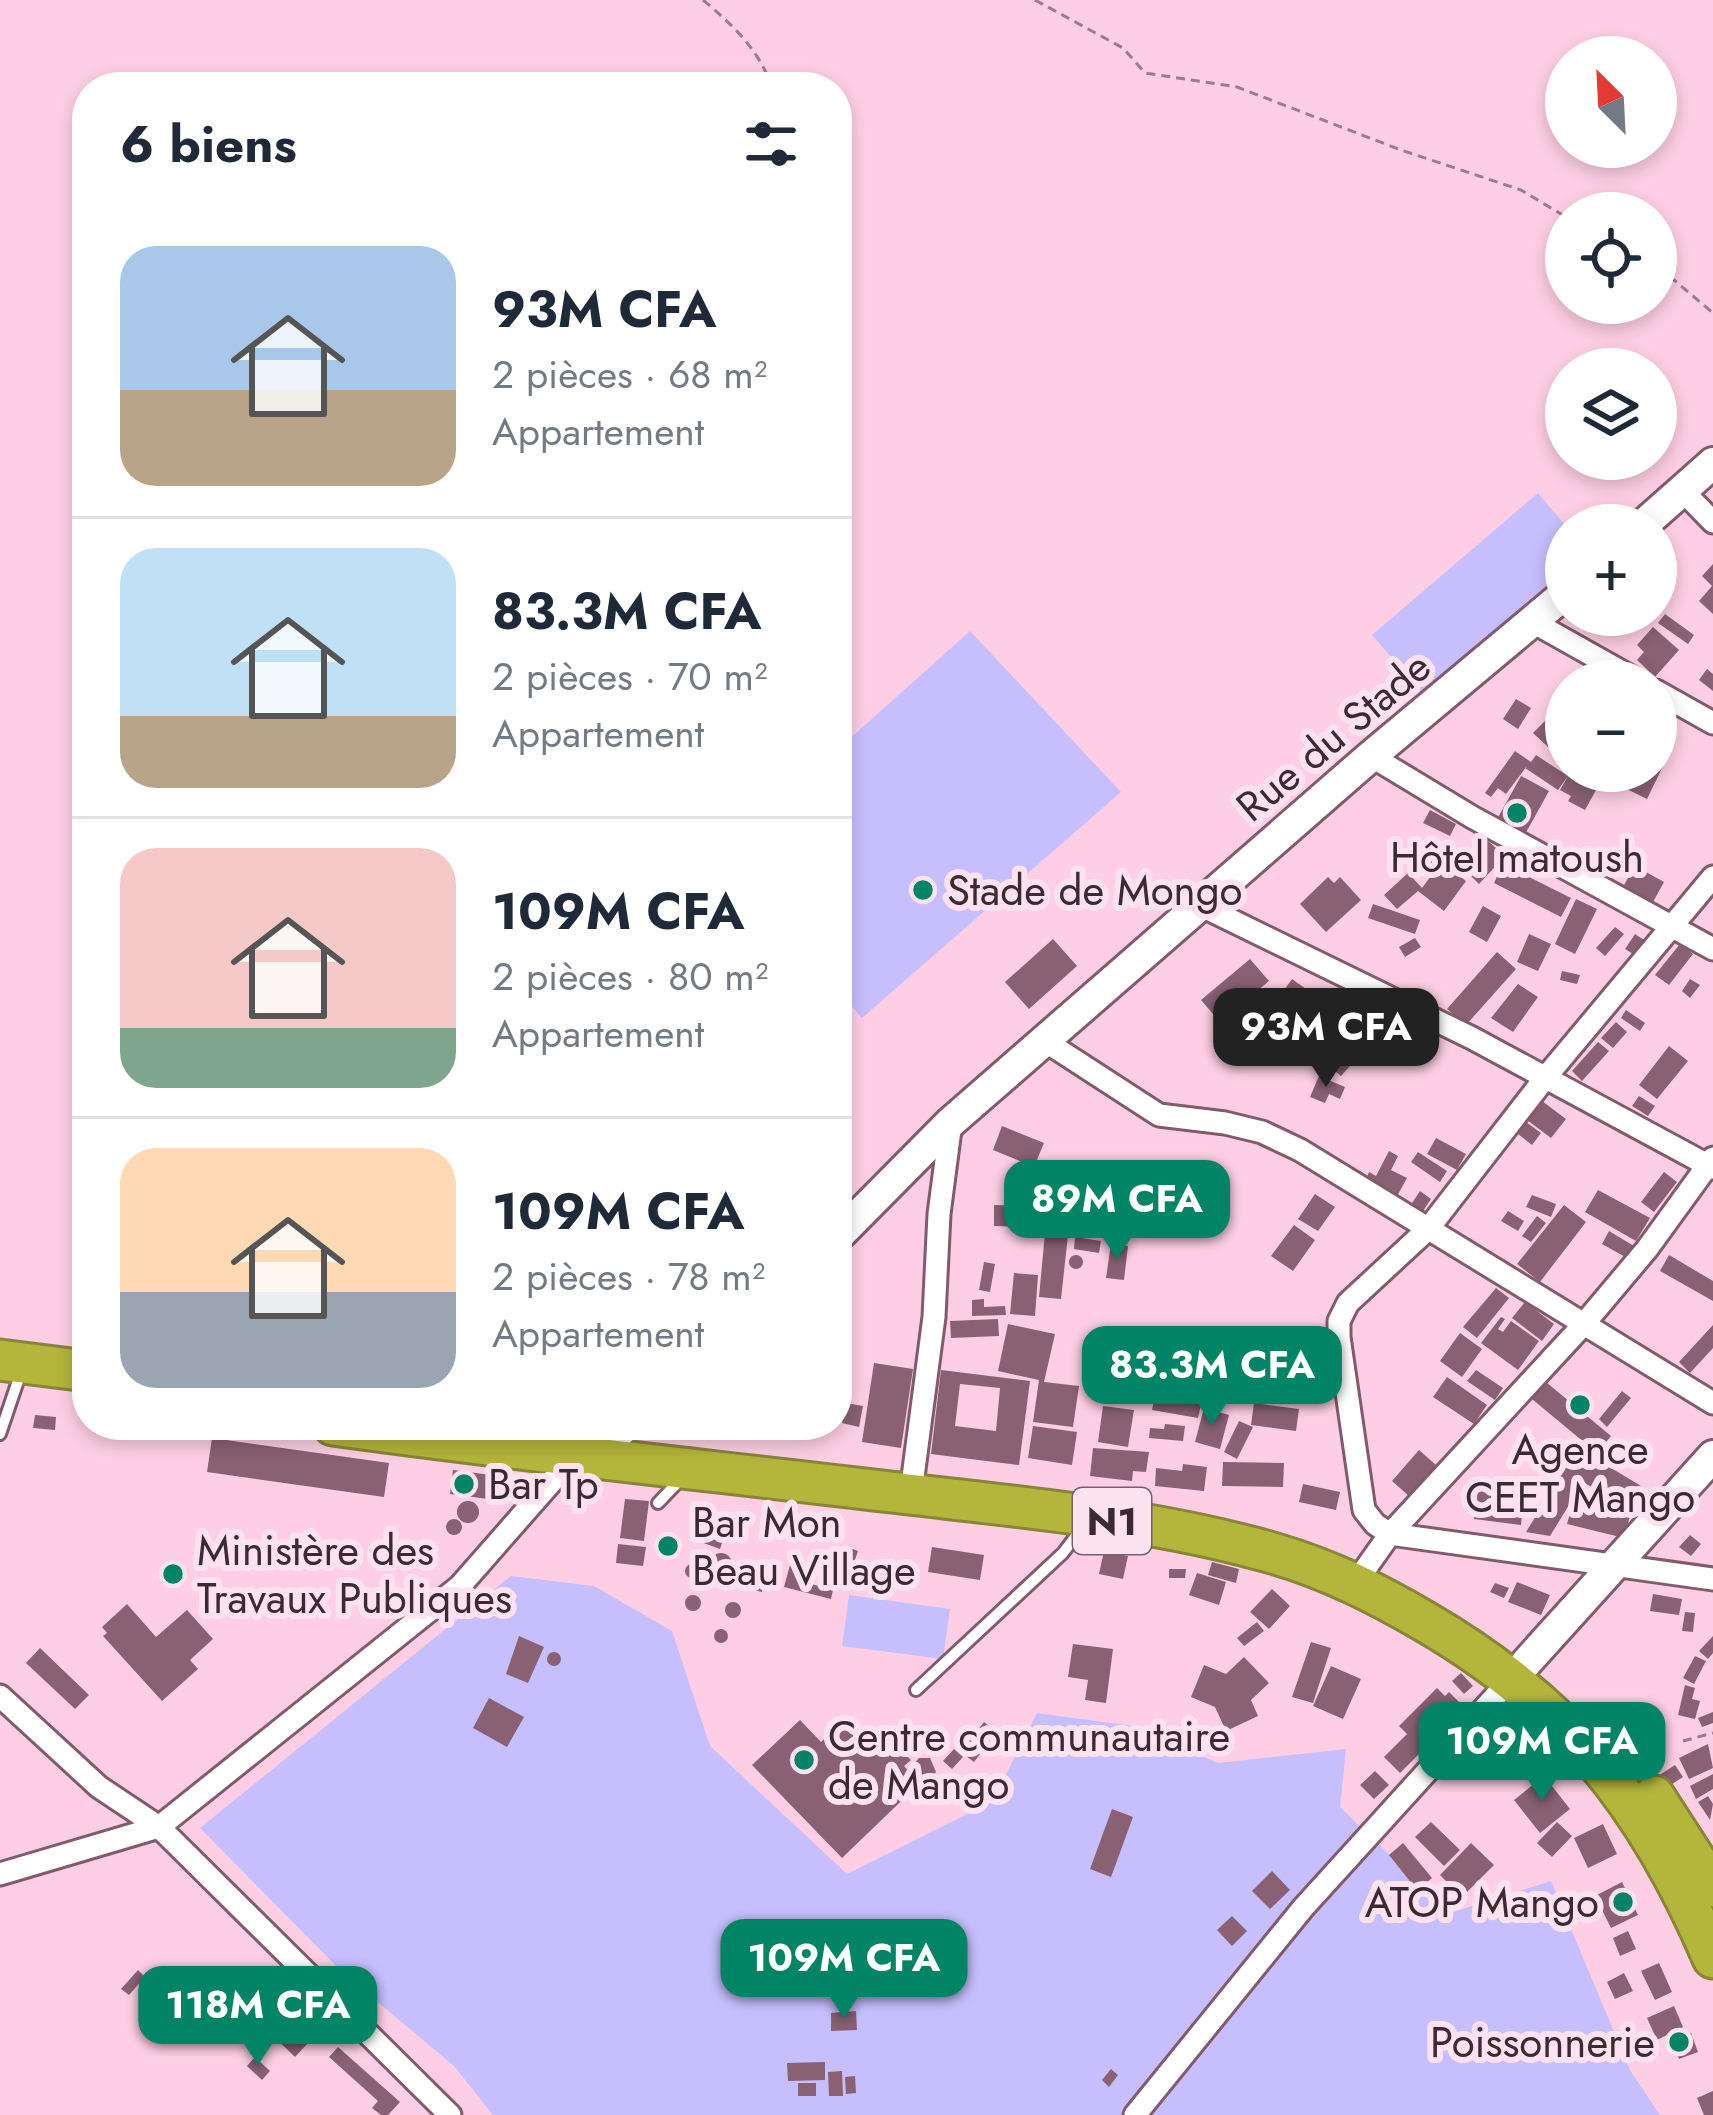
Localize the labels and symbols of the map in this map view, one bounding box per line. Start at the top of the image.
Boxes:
north arrow [1545,36,1677,168]
street label: Rue du Stade [1223,637,1444,836]
marker: Hôtel matoush [1504,800,1530,826]
place label: Hôtel matoush [1390,827,1644,888]
place label: Stade de Mongo [947,860,1243,921]
marker: Stade de Mongo [910,877,936,903]
pin: 93M CFA [1215,988,1437,1090]
pin: 89M CFA [1006,1160,1228,1262]
pin: 83.3M CFA [1075,1326,1349,1428]
marker: Agence CEET Mango [1567,1392,1593,1418]
place label: Agence CEET Mango [1465,1419,1695,1528]
place label: Bar Tp [488,1454,599,1515]
marker: Bar Tp [451,1471,477,1497]
road number: N1 [1073,1488,1151,1554]
place label: Bar Mon Beau Village [692,1492,916,1601]
place label: Ministère des Travaux Publiques [197,1520,512,1629]
marker: Bar Mon Beau Village [655,1533,681,1559]
marker: Ministère des Travaux Publiques [160,1561,186,1587]
pin: 109M CFA [1418,1702,1666,1804]
place label: Centre communautaire de Mango [828,1706,1230,1815]
marker: Centre communautaire de Mango [791,1747,817,1773]
place label: ATOP Mango [1365,1872,1599,1933]
marker: ATOP Mango [1610,1889,1636,1915]
pin: 109M CFA [720,1919,968,2021]
pin: 118M CFA [134,1966,382,2068]
place label: Poissonnerie [1430,2012,1655,2073]
marker: Poissonnerie [1666,2029,1692,2055]

